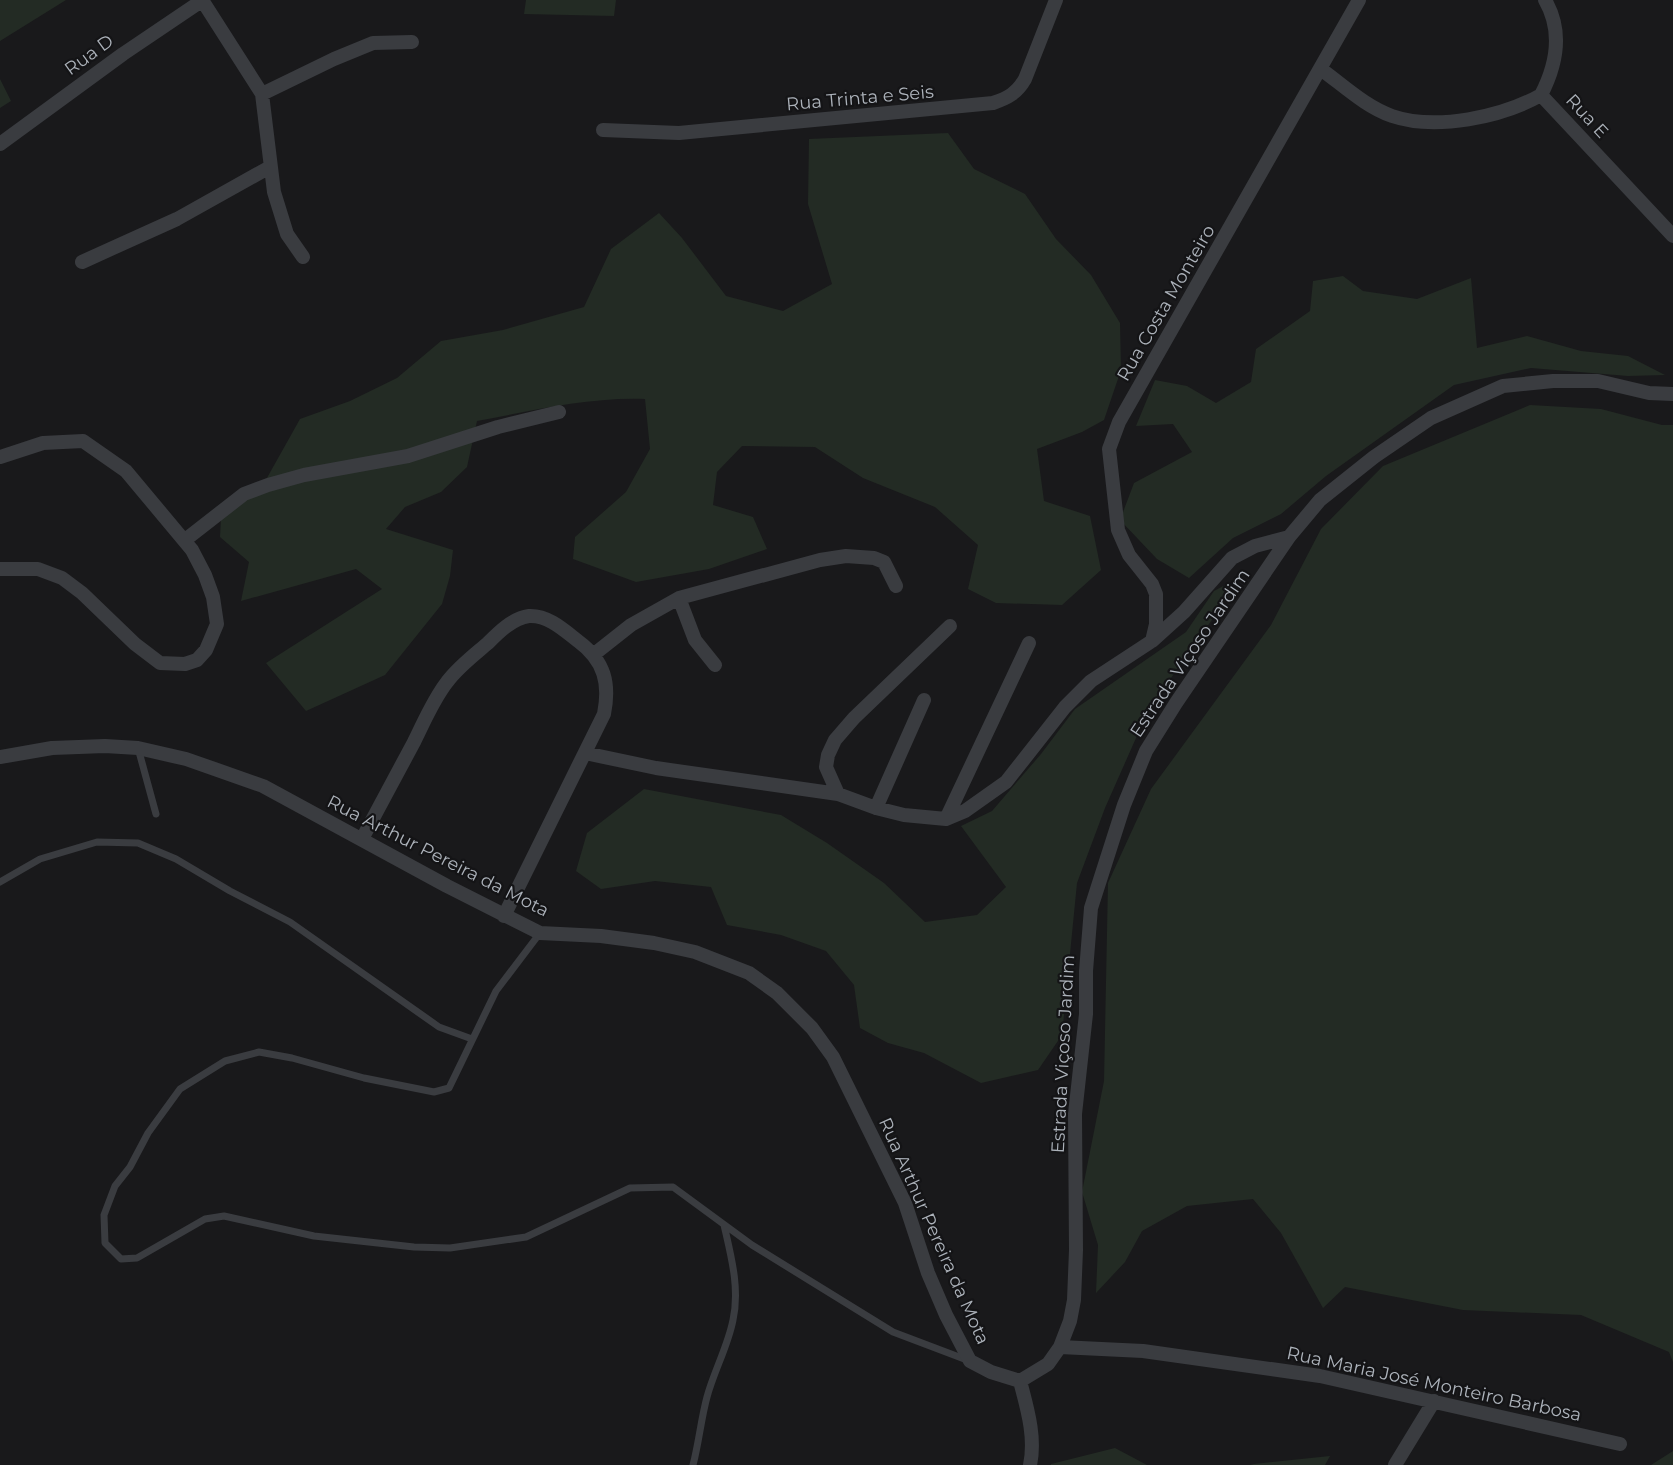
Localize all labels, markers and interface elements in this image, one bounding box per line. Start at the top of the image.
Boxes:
street label: Rua D [60,30,118,80]
street label: Rua Trinta e Seis [785,81,935,115]
street label: Rua E [1561,89,1613,143]
street label: Rua Costa Monteiro [1112,221,1220,385]
street label: Estrada Viçoso Jardim [1125,565,1255,741]
street label: Rua Arthur Pereira da Mota [323,790,553,922]
street label: Estrada Viçoso Jardim [1047,954,1079,1154]
street label: Rua Arthur Pereira da Mota [874,1114,994,1348]
street label: Rua Maria José Monteiro Barbosa [1285,1342,1583,1426]

